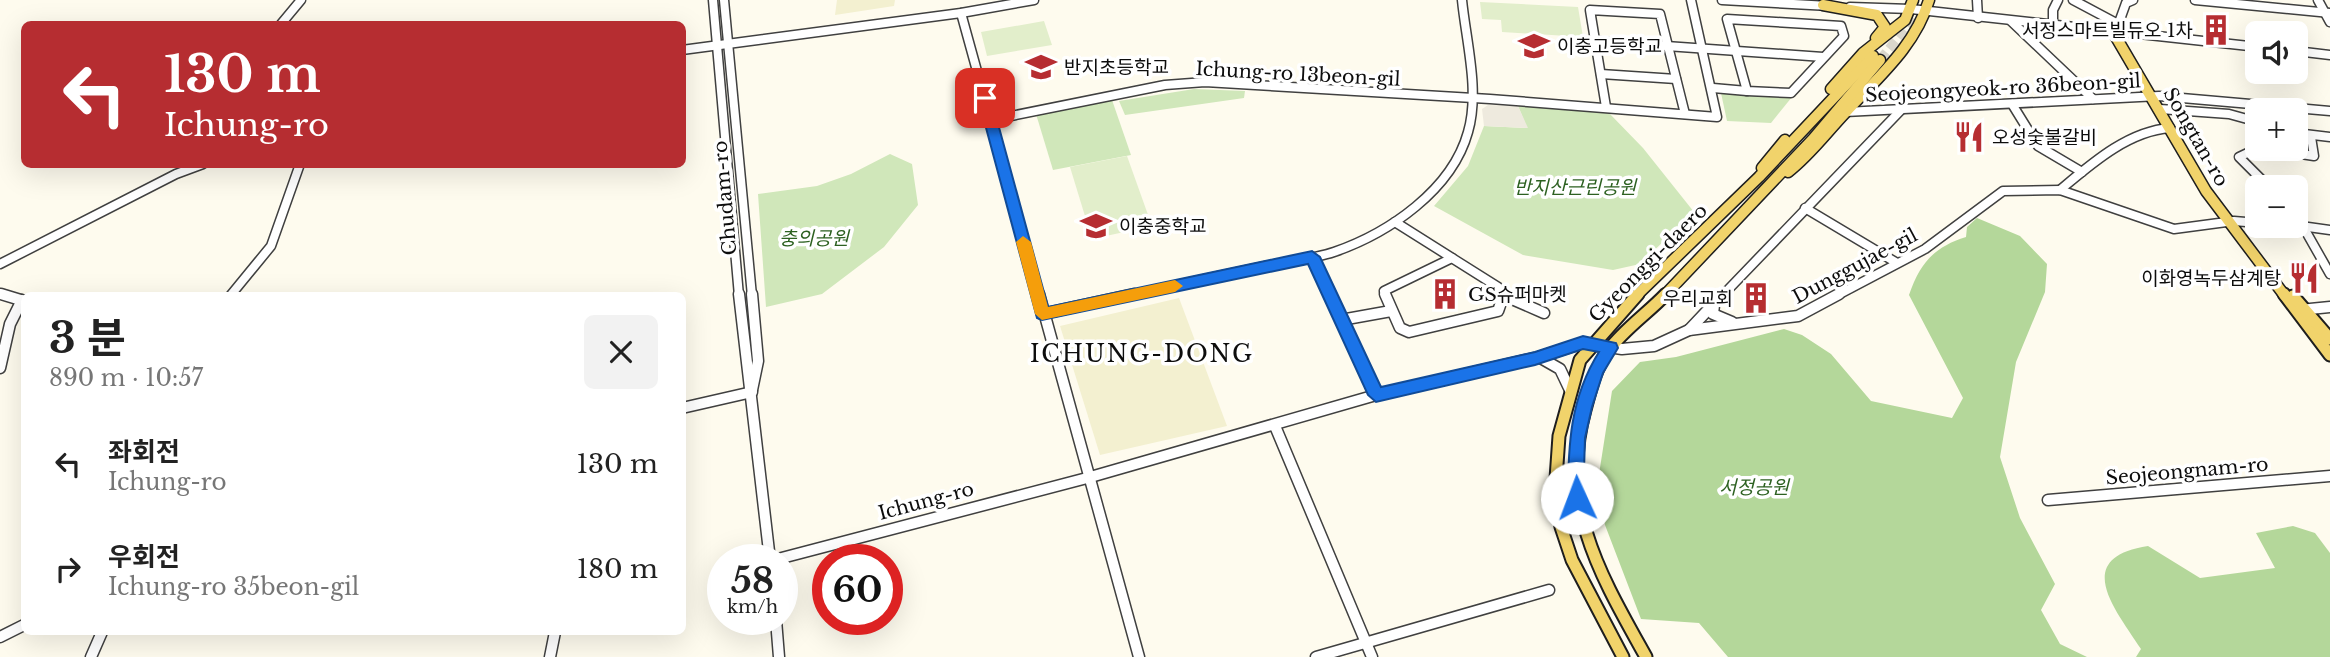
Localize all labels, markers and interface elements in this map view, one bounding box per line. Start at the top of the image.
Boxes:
building icon: 서정스마트빌듀오 1차 [2199,13,2233,47]
place label: 서정스마트빌듀오 1차 [2022,19,2193,42]
map controls [2245,21,2308,238]
button: sound [2245,21,2308,84]
school or university icon: 이충고등학교 [1517,29,1551,63]
place label: 이충고등학교 [1557,35,1662,58]
text: 130 m [164,44,321,105]
icon: left [49,49,140,140]
school or university icon: 반지초등학교 [1024,50,1058,84]
place label: 반지초등학교 [1064,56,1169,79]
street label: Ichung-ro 13beon-gil [1195,57,1401,91]
pin [955,68,1015,128]
street label: Seojeongyeok-ro 36beon-gil [1864,69,2142,107]
icon: arrive [966,79,1004,117]
street label: Songtan-ro [2159,84,2233,190]
button: + [2245,98,2308,161]
text: Ichung-ro [164,105,329,145]
restaurant icon: 오성숯불갈비 [1952,120,1986,154]
place label: 오성숯불갈비 [1992,126,2097,149]
street label: Chudam-ro [709,140,741,256]
button: − [2245,175,2308,238]
park label: 반지산근린공원 [1514,176,1638,199]
street label: Gyeonggi-daero [1584,199,1712,327]
school or university icon: 이충중학교 [1079,209,1113,243]
place label: 이충중학교 [1119,215,1206,238]
street label: Dunggujae-gil [1789,223,1921,309]
park label: 충의공원 [779,227,850,250]
restaurant icon: 이화영녹두삼계탕 [2287,261,2321,295]
place label: 이화영녹두삼계탕 [2141,267,2282,290]
building icon: GS슈퍼마켓 [1428,277,1462,311]
building icon: 우리교회 [1739,281,1773,315]
place label: GS슈퍼마켓 [1468,283,1567,306]
place label: 우리교회 [1663,287,1733,310]
text: 3 분 [49,312,126,364]
button: close [584,315,658,389]
district label: ICHUNG-DONG [1030,340,1254,368]
text: 890 m · 10:57 [49,364,203,392]
text: 좌회전 [108,436,180,468]
icon: left [49,445,87,483]
text: 130 m [576,448,658,480]
street label: Seojeongnam-ro [2105,452,2269,490]
position arrow [1540,461,1614,535]
text: Ichung-ro [108,468,227,496]
park label: 서정공원 [1719,476,1790,499]
street label: Ichung-ro [876,477,976,525]
text: 우회전 [108,541,180,573]
speed limit sign: 60 [812,544,903,635]
icon: right [49,550,87,588]
text: 180 m [577,553,658,585]
text: 58 [731,559,774,602]
text: Ichung-ro 35beon-gil [108,573,359,601]
text: km/h [727,596,778,618]

